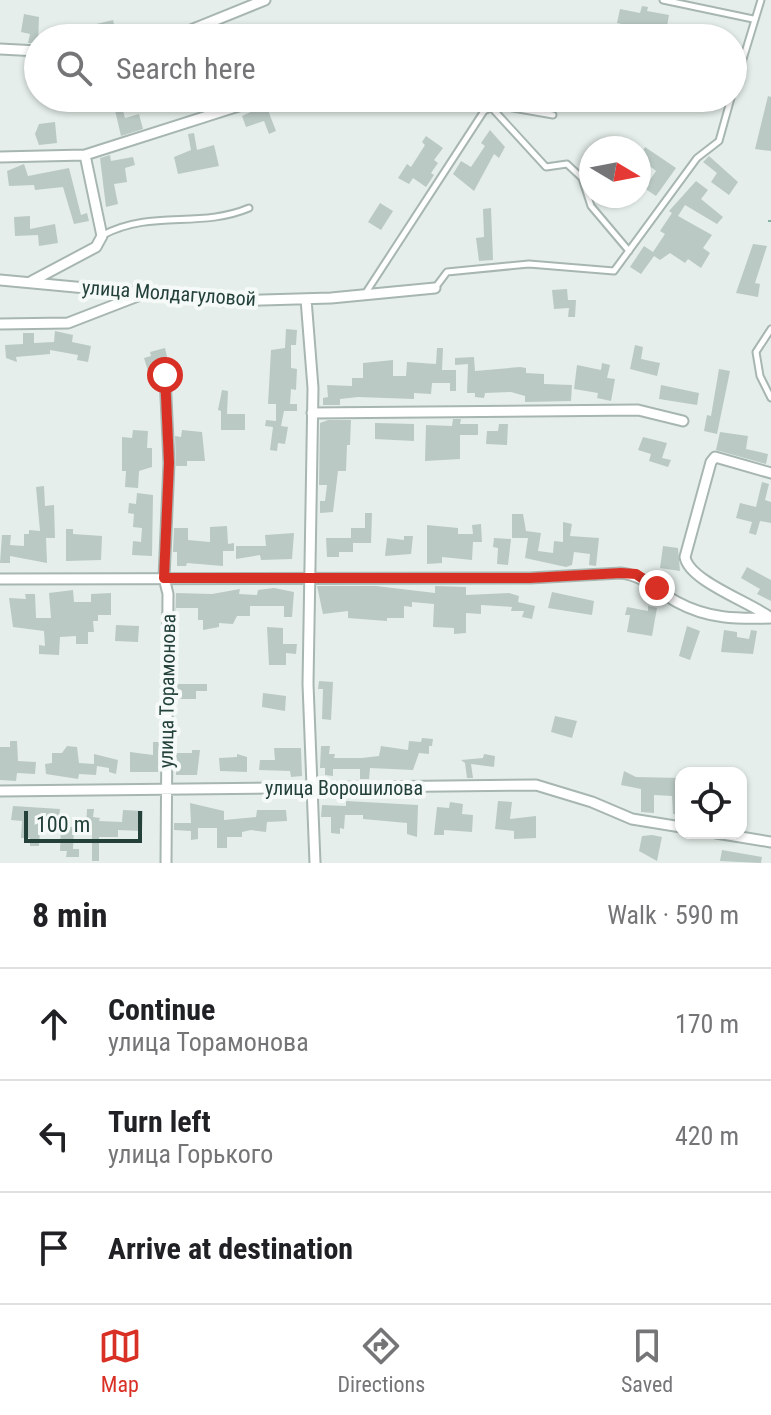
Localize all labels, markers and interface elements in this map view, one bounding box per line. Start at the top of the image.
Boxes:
search box [24,24,747,112]
icon: search [52,46,96,90]
text: Search here [116,51,256,86]
north arrow [579,136,651,208]
street label: улица Молдагуловой [81,275,257,311]
route start [147,357,183,393]
route end [639,570,675,606]
street label: улица Торамонова [154,614,180,768]
map controls [675,767,747,839]
button: locate [675,767,747,839]
street label: улица Ворошилова [265,776,423,800]
scale bar [24,807,142,843]
text: 100 m [36,812,90,837]
text: 8 min [32,895,108,935]
text: Walk · 590 m [607,900,739,930]
text: Continue [108,992,215,1027]
icon: ahead [32,1002,76,1046]
text: 170 m [675,1009,739,1039]
text: улица Торамонова [108,1027,309,1057]
text: Turn left [108,1104,211,1139]
icon: left [32,1114,76,1158]
text: 420 m [675,1121,739,1151]
text: улица Горького [108,1139,273,1169]
icon: arrive [32,1226,76,1270]
text: Arrive at destination [108,1231,353,1266]
tab: Map [98,1324,142,1397]
tab: Directions [337,1324,425,1397]
tab: Saved [621,1324,673,1397]

